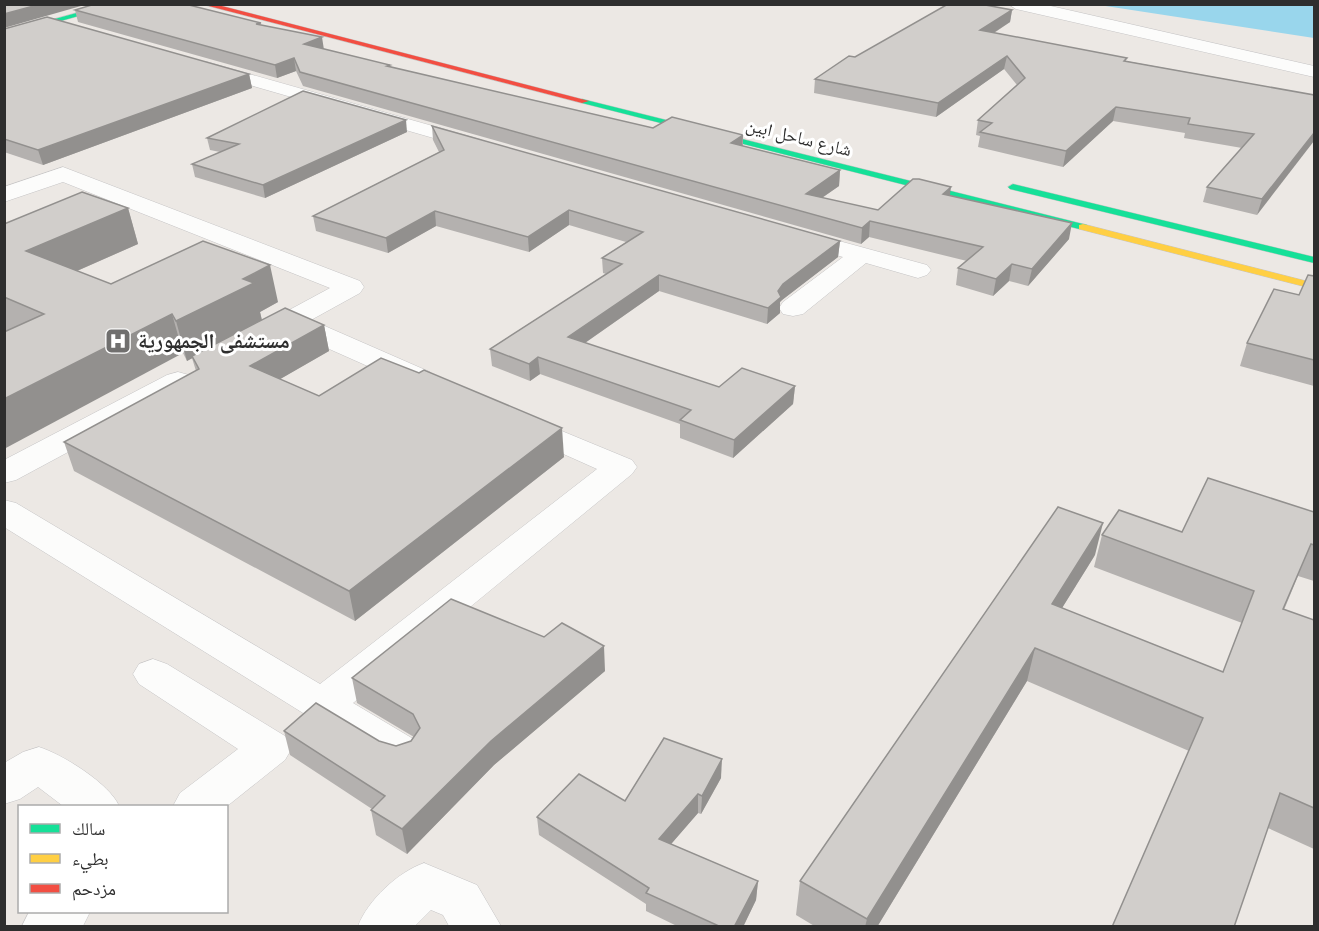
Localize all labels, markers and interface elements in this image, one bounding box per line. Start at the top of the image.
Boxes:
street label: شارع ساحل ابين [744,114,854,161]
hospital icon: مستشفى الجمهورية [103,326,133,356]
place label: مستشفى الجمهورية [138,329,290,354]
legend [18,805,228,913]
text: سالك [72,818,105,839]
text: بطيء [72,848,109,874]
text: مزدحم [72,878,116,901]

